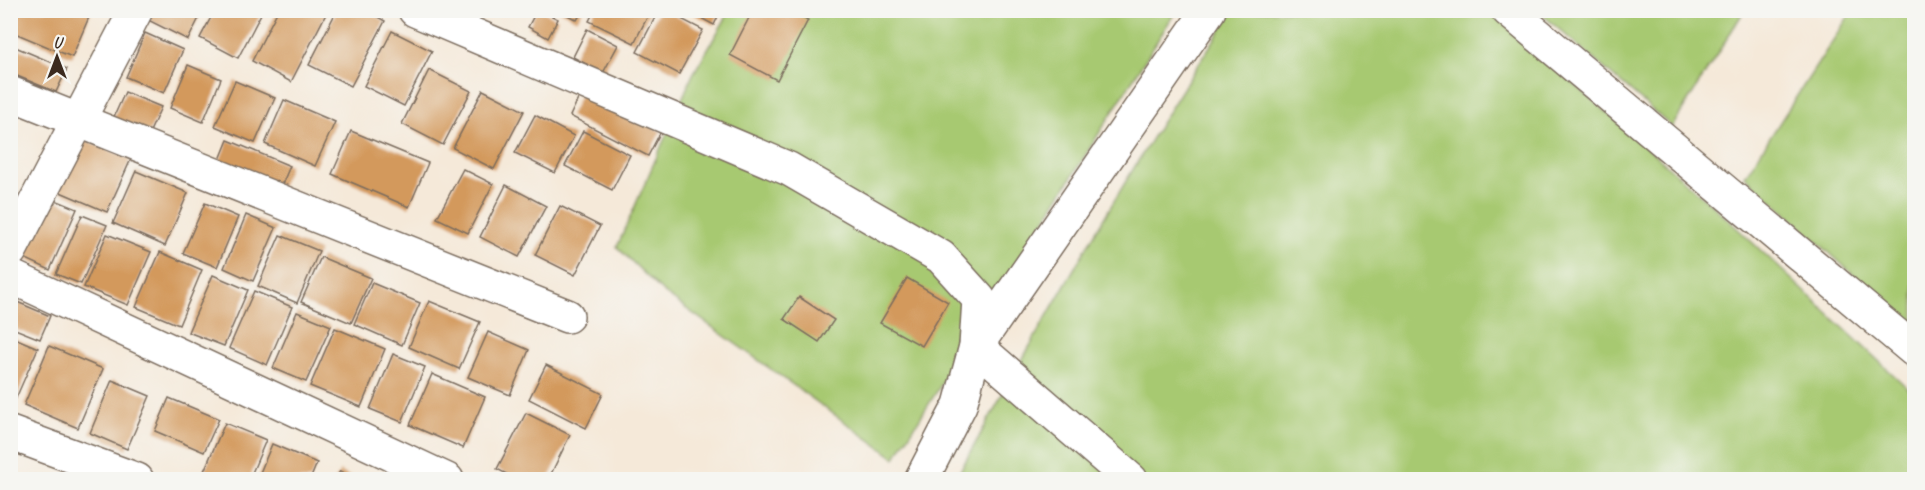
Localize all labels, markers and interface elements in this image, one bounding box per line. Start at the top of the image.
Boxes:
north arrow [27,27,87,87]
text: U [53,33,64,53]

